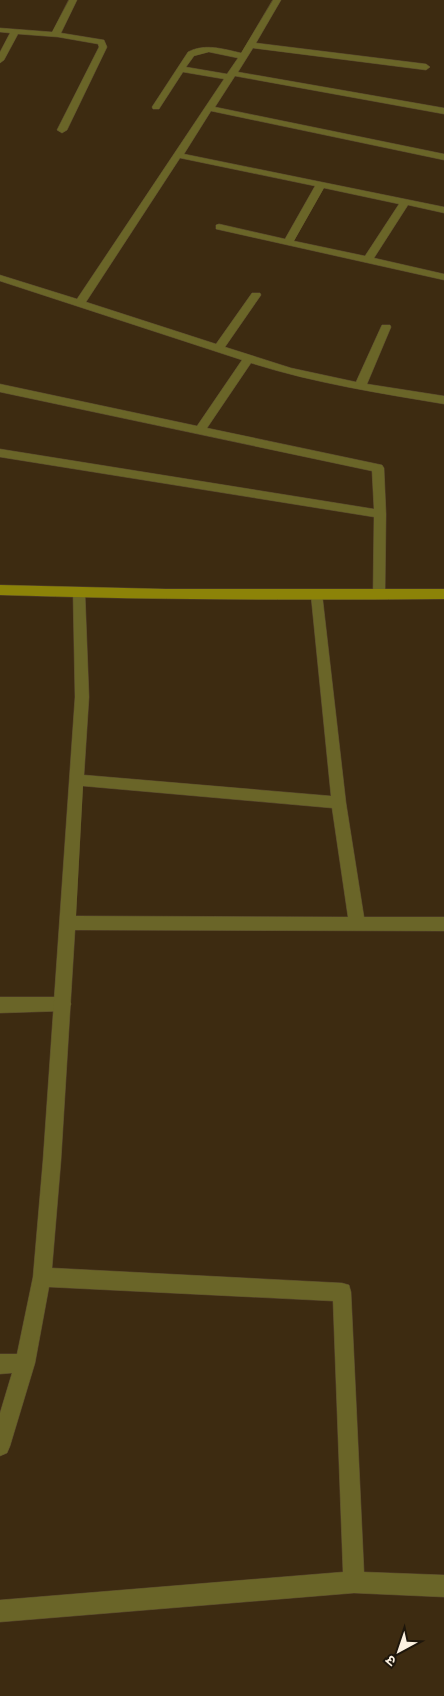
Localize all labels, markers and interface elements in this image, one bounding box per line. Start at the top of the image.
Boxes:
north arrow [374,1626,424,1676]
text: उ [381,1651,400,1670]

